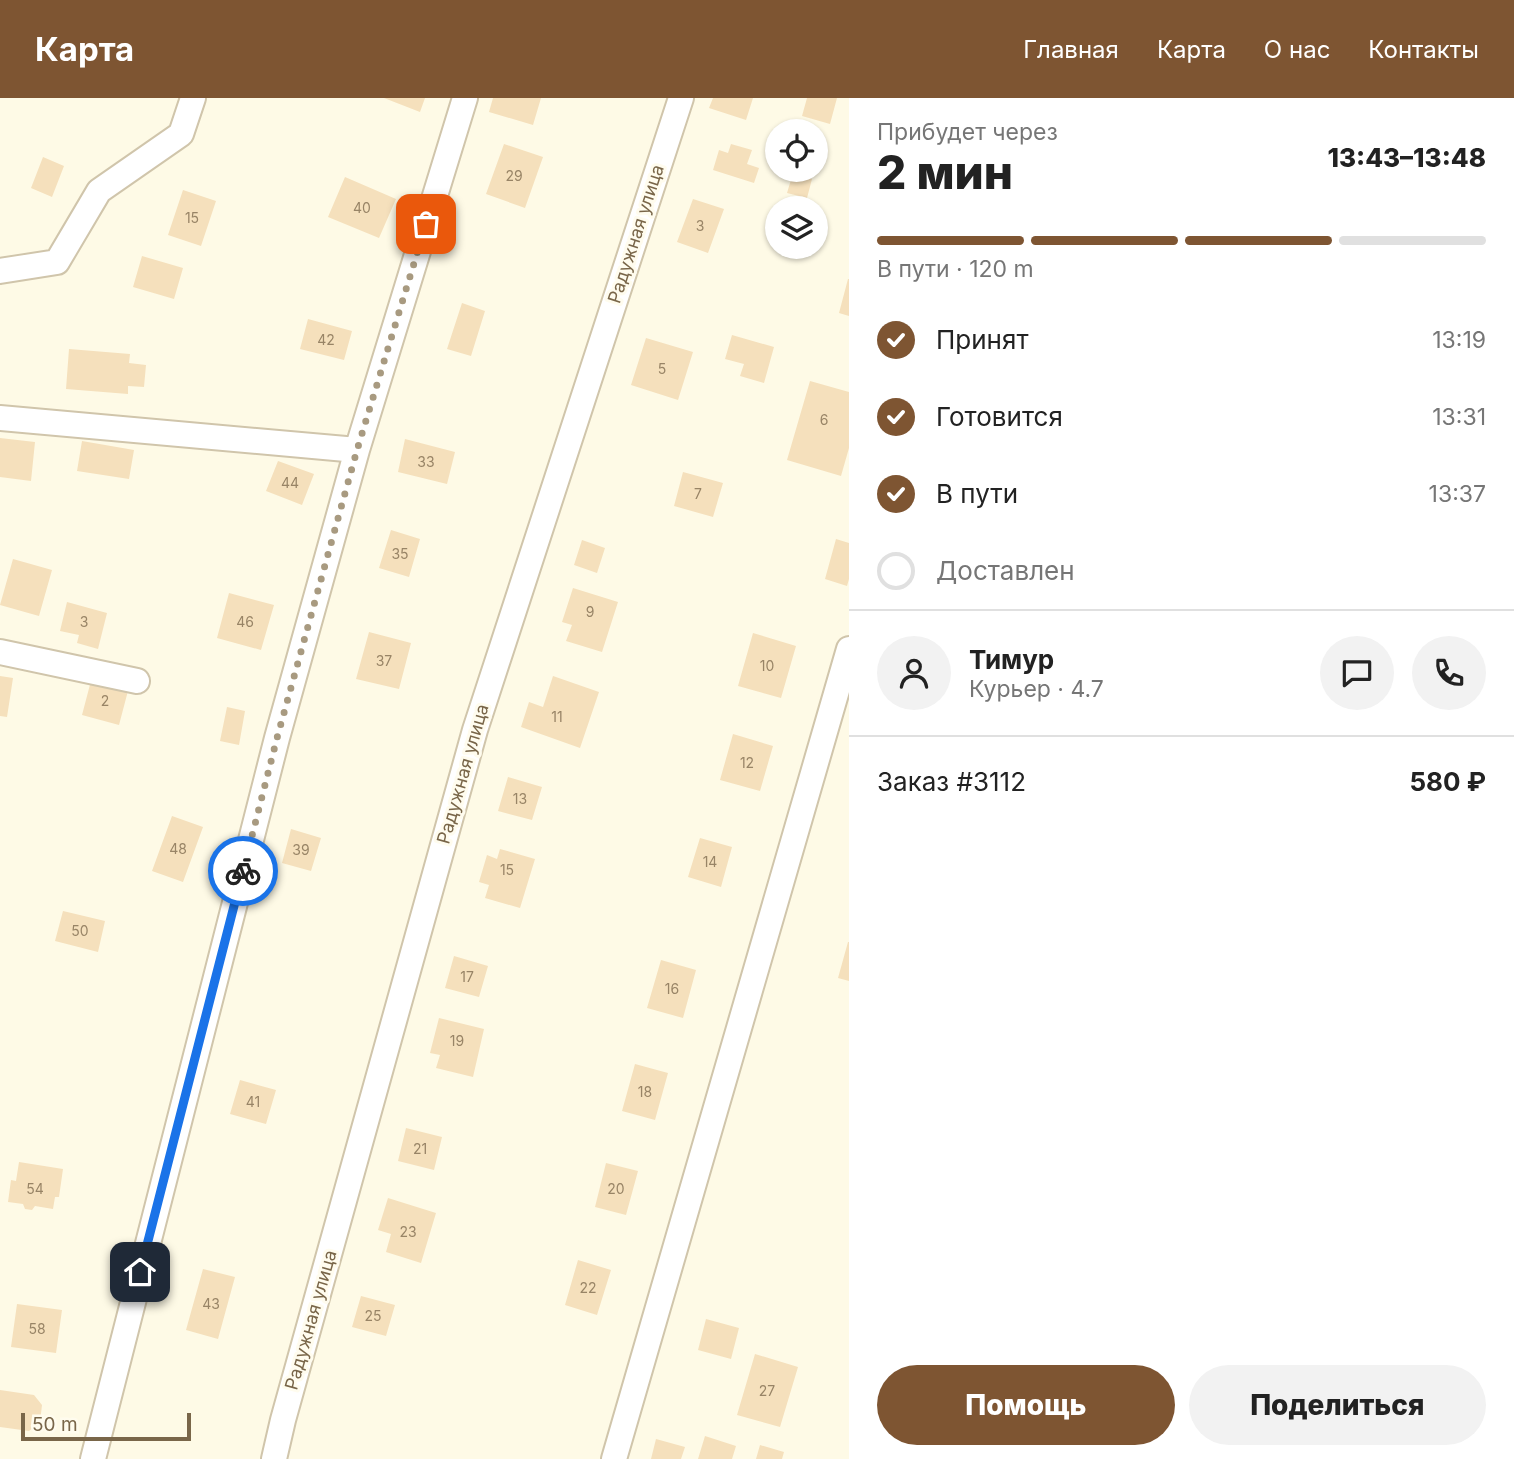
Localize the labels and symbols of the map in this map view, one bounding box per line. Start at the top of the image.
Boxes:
street label: Радужная улица [603,162,668,306]
house number: 29 [505,167,523,184]
pin [396,194,456,254]
house number: 40 [353,199,371,216]
house number: 15 [185,209,199,226]
house number: 3 [696,217,704,234]
house number: 42 [317,331,335,348]
house number: 5 [658,360,666,377]
house number: 6 [820,411,828,428]
house number: 33 [417,453,435,470]
house number: 44 [281,474,299,491]
house number: 7 [694,485,702,502]
house number: 35 [391,545,409,562]
house number: 9 [586,603,594,620]
house number: 3 [80,613,88,630]
house number: 46 [236,613,254,630]
house number: 37 [376,652,392,669]
house number: 10 [760,657,774,674]
house number: 2 [101,692,109,709]
street label: Радужная улица [433,701,493,846]
house number: 11 [551,708,563,725]
house number: 12 [740,754,754,771]
house number: 13 [513,790,527,807]
courier [208,836,278,906]
house number: 48 [169,840,187,857]
house number: 39 [292,841,310,858]
house number: 14 [703,853,717,870]
house number: 15 [500,861,514,878]
house number: 50 [71,922,89,939]
house number: 17 [460,968,474,985]
house number: 16 [665,980,679,997]
house number: 19 [450,1032,464,1049]
house number: 18 [638,1083,652,1100]
house number: 41 [246,1093,260,1110]
house number: 21 [413,1140,427,1157]
house number: 54 [26,1180,44,1197]
house number: 20 [607,1180,625,1197]
house number: 23 [399,1223,417,1240]
pin [110,1242,170,1302]
street label: Радужная улица [281,1247,341,1392]
house number: 22 [579,1279,597,1296]
house number: 43 [202,1295,220,1312]
house number: 25 [364,1307,382,1324]
house number: 58 [28,1320,46,1337]
house number: 27 [759,1382,775,1399]
scale bar [21,1410,191,1442]

